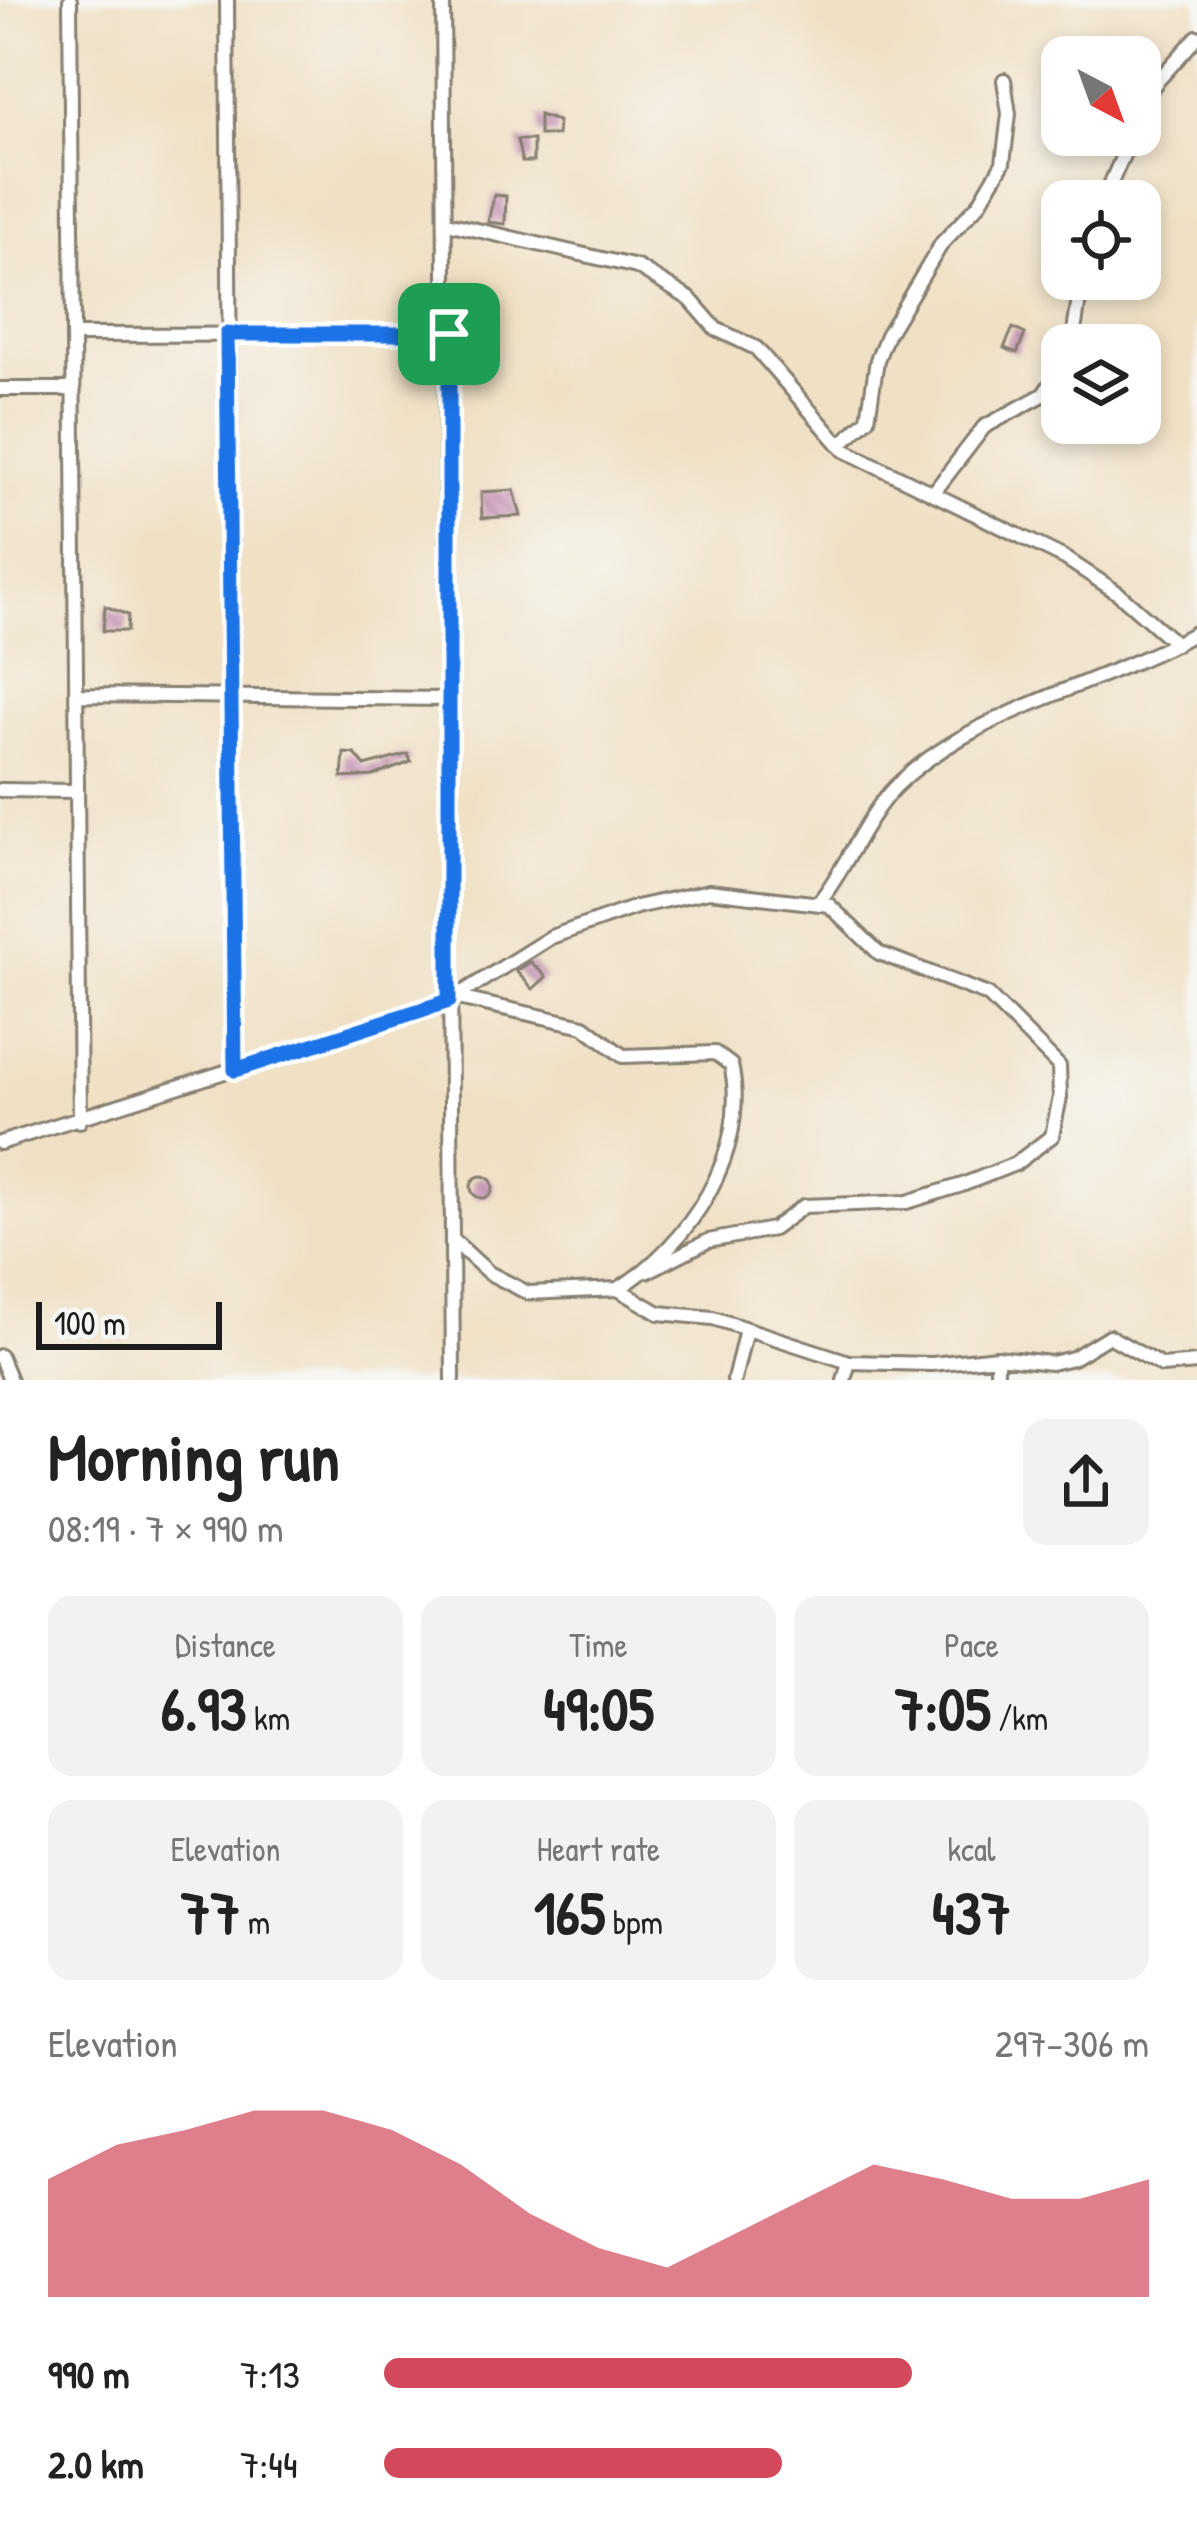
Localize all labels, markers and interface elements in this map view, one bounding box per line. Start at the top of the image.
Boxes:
north arrow [1041,36,1161,156]
map controls [1041,36,1161,444]
button: locate [1041,180,1161,300]
pin [398,283,500,385]
icon: arrive [416,301,482,367]
button: layers [1041,324,1161,444]
scale bar [36,1296,222,1349]
text: 100 m [54,1301,126,1345]
text: Morning run [48,1411,340,1501]
button: share [1023,1419,1149,1545]
text: 08:19 · 7 × 990 m [48,1501,284,1554]
text: Distance [175,1623,276,1667]
text: Time [569,1623,628,1667]
text: Pace [944,1623,999,1667]
text: 6.93 [161,1667,246,1749]
text: 49:05 [543,1667,654,1749]
text: 7:05 [895,1667,991,1749]
text: km [246,1696,290,1740]
text: /km [991,1696,1048,1740]
text: Elevation [171,1827,280,1871]
text: Heart rate [537,1827,660,1871]
text: kcal [947,1827,996,1871]
text: 77 [181,1871,240,1953]
text: 165 [534,1871,605,1953]
text: 437 [932,1871,1011,1953]
text: m [240,1900,270,1944]
text: bpm [605,1900,663,1944]
text: Elevation [48,2016,178,2069]
text: 297–306 m [995,2016,1149,2069]
text: 990 m [48,2347,130,2400]
text: 7:13 [240,2347,300,2400]
text: 2.0 km [48,2437,144,2490]
text: 7:44 [240,2437,298,2490]

